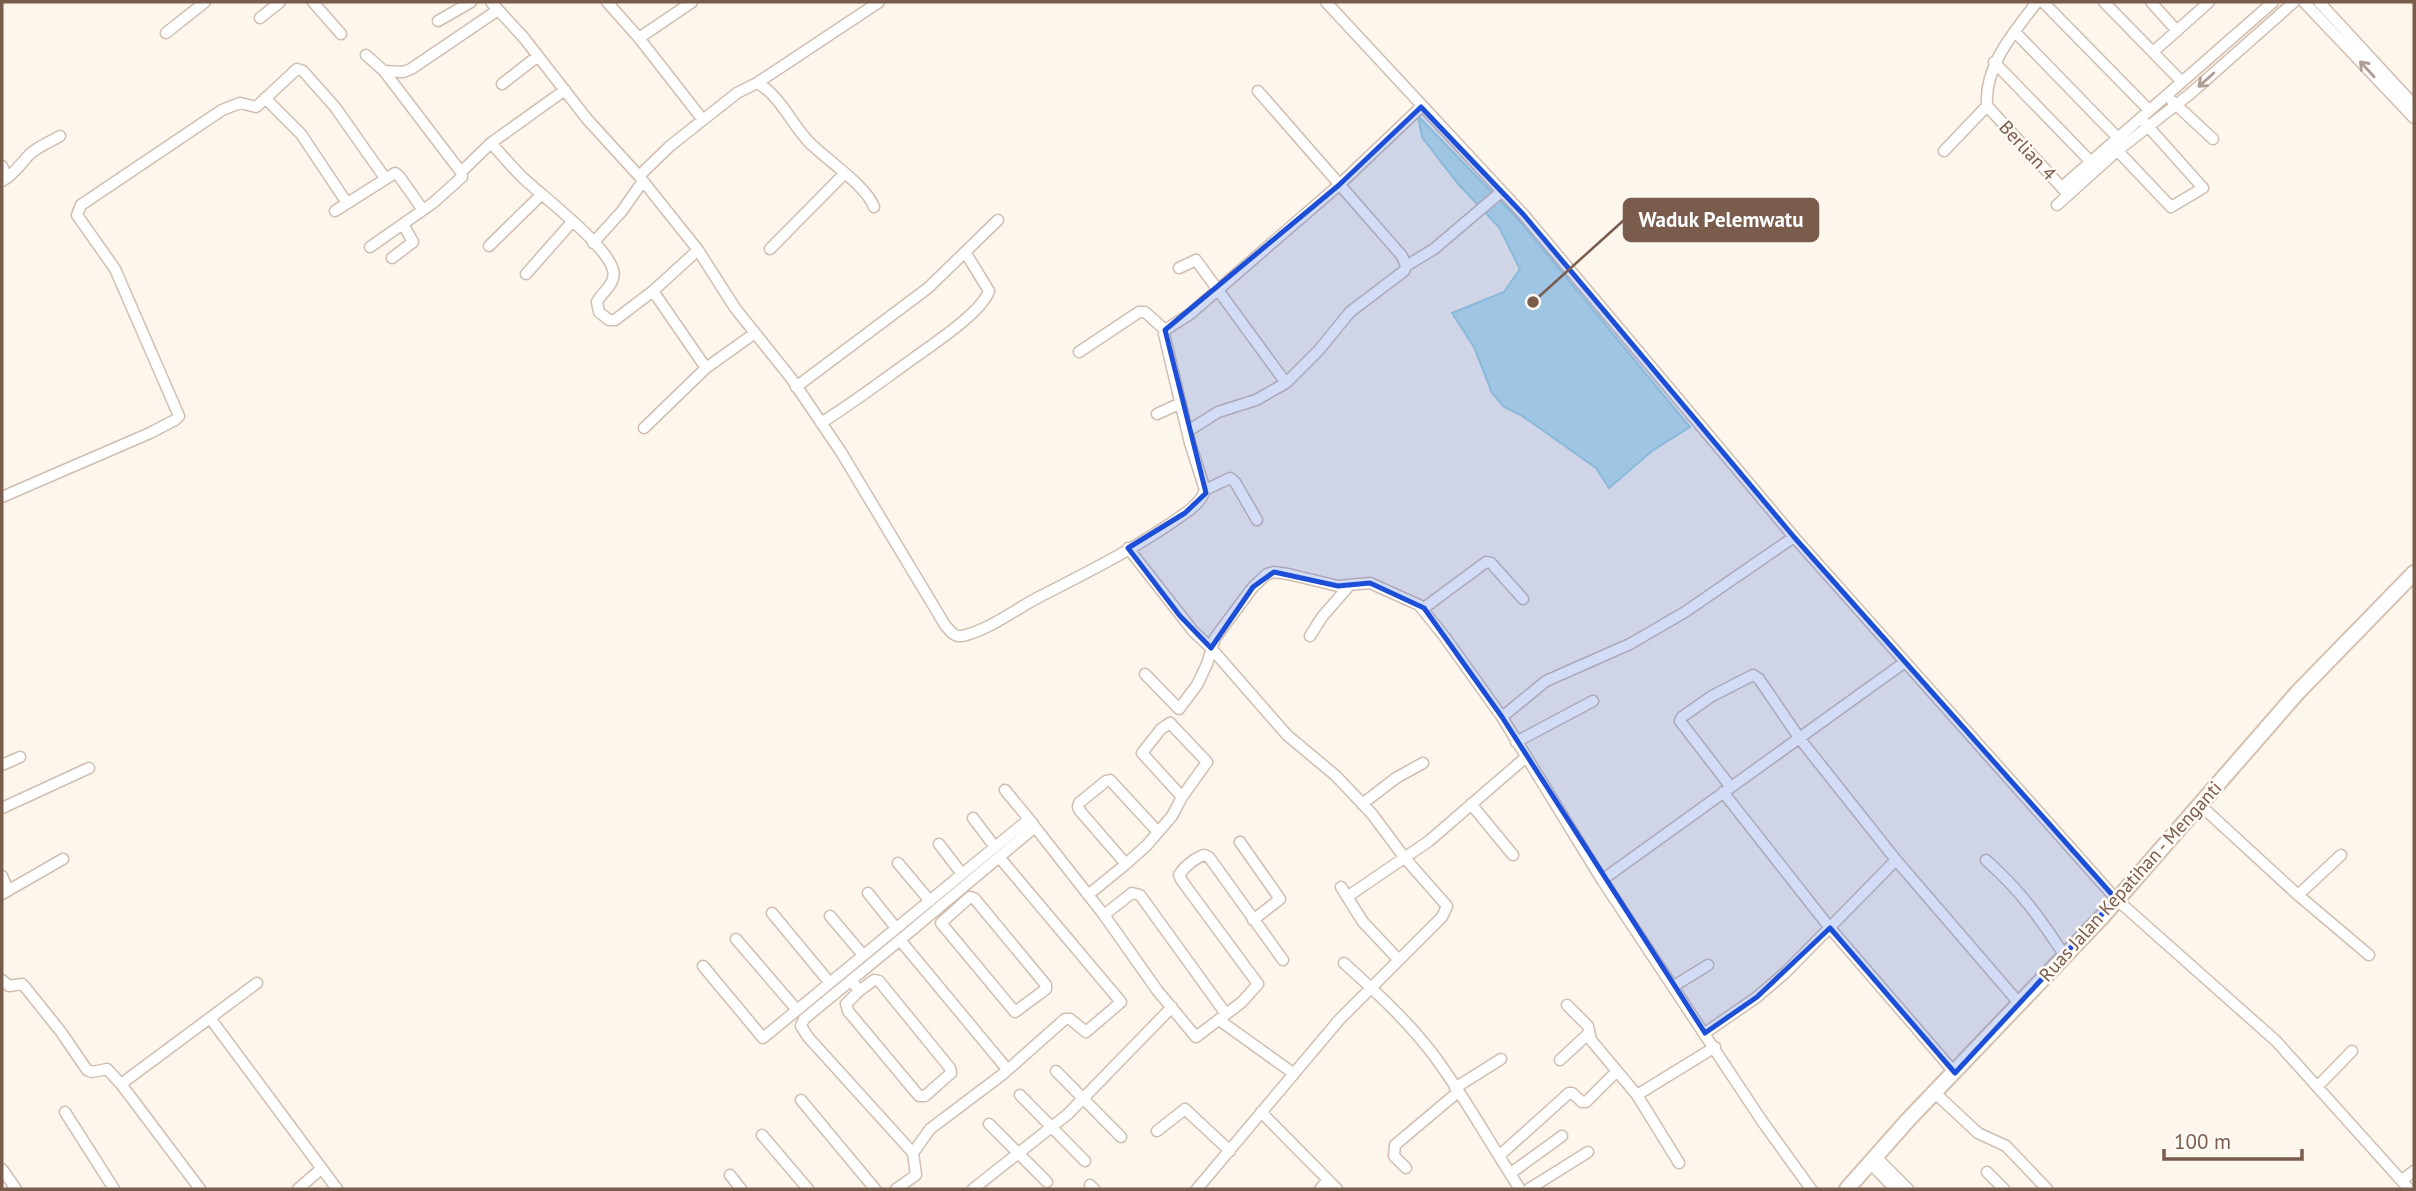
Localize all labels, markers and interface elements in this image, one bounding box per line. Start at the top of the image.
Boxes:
one-way arrow [2358,61,2375,78]
one-way arrow [2198,71,2215,88]
street label: Berlian 4 [1994,115,2062,185]
callout: Waduk Pelemwatu [1624,199,1818,241]
text: Waduk Pelemwatu [1639,206,1803,233]
street label: Ruas Jalan Kepatihan - Menganti [2034,776,2226,986]
scale bar [2164,1118,2302,1162]
text: 100 m [2174,1128,2231,1155]

